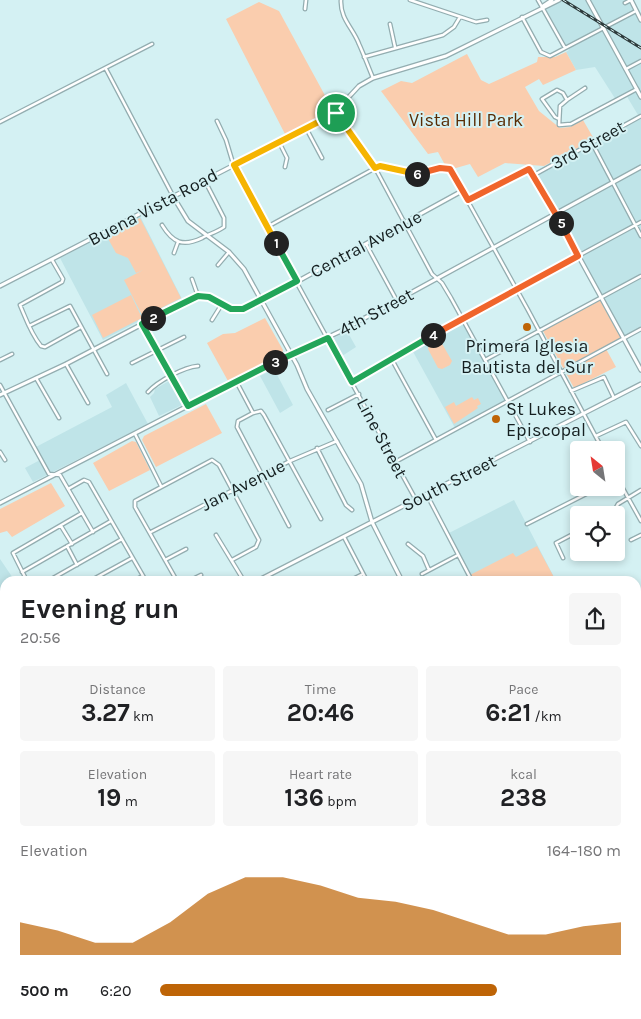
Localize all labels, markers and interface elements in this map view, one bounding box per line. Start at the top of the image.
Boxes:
pin [315,92,357,134]
icon: arrive [322,99,350,127]
park label: Vista Hill Park [409,109,523,131]
street label: 3rd Street [547,116,629,174]
pin: 6 [404,162,430,186]
street label: Buena Vista Road [84,164,222,250]
text: 6 [413,166,422,183]
street label: Central Avenue [307,205,425,283]
pin: 5 [548,210,574,236]
text: 5 [557,215,566,232]
pin: 1 [264,230,288,256]
text: 1 [274,235,279,252]
street label: 4th Street [335,283,417,341]
pin: 2 [140,306,166,330]
text: 2 [149,310,158,327]
marker: Primera Iglesia Bautista del Sur [521,321,533,333]
pin: 4 [420,322,446,348]
text: 4 [429,327,438,344]
place label: Primera Iglesia Bautista del Sur [461,335,594,378]
pin: 3 [262,350,288,374]
text: 3 [271,354,280,371]
street label: Line Street [352,394,412,482]
place label: St Lukes Episcopal [506,398,586,441]
marker: St Lukes Episcopal [490,413,502,425]
north arrow [570,441,625,496]
map controls [570,441,625,561]
street label: South Street [398,450,500,516]
street label: Jan Avenue [197,454,289,516]
button: locate [570,506,625,561]
text: Evening run [20,592,179,625]
button: share [569,593,621,645]
text: 20:56 [20,628,61,647]
text: Distance [89,681,146,698]
text: Time [305,681,336,698]
text: Pace [509,681,538,698]
text: 3.27 [81,698,130,727]
text: 20:46 [287,698,354,727]
text: 6:21 [485,698,531,727]
text: km [130,708,154,725]
text: /km [531,708,562,725]
text: Elevation [88,766,147,783]
text: Heart rate [289,766,352,783]
text: kcal [510,766,537,783]
text: 19 [97,783,121,812]
text: 136 [284,783,324,812]
text: 238 [500,783,547,812]
text: m [121,793,138,810]
text: bpm [324,793,357,810]
text: Elevation [20,841,88,860]
text: 164–180 m [547,841,621,860]
text: 500 m [20,981,69,1000]
text: 6:20 [100,981,132,1000]

